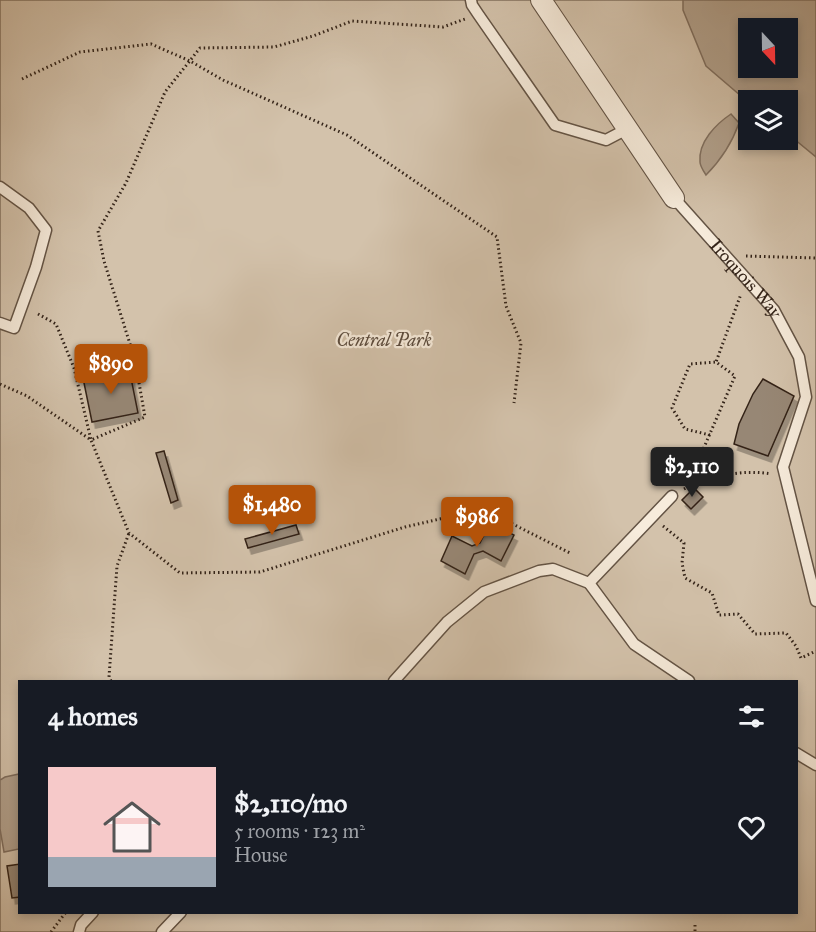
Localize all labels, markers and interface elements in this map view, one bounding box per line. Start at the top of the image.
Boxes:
north arrow [738,18,798,78]
map controls [738,18,798,150]
button: layers [738,90,798,150]
street label: Iroquois Way [705,234,787,322]
park label: Central Park [336,329,432,351]
pin: $890 [75,344,147,395]
text: $890 [88,351,134,375]
pin: $2,110 [643,447,741,498]
text: $2,110 [665,454,719,478]
pin: $1,480 [223,485,321,536]
text: $1,480 [243,492,301,516]
pin: $986 [441,497,513,548]
text: $986 [455,504,499,528]
text: 4 homes [48,700,138,732]
icon: filters [735,700,768,733]
text: $2,110/mo [234,787,347,819]
icon: home [96,791,168,863]
icon: heart [735,811,768,844]
text: 5 rooms · 123 m² [234,819,365,843]
text: House [234,843,288,867]

